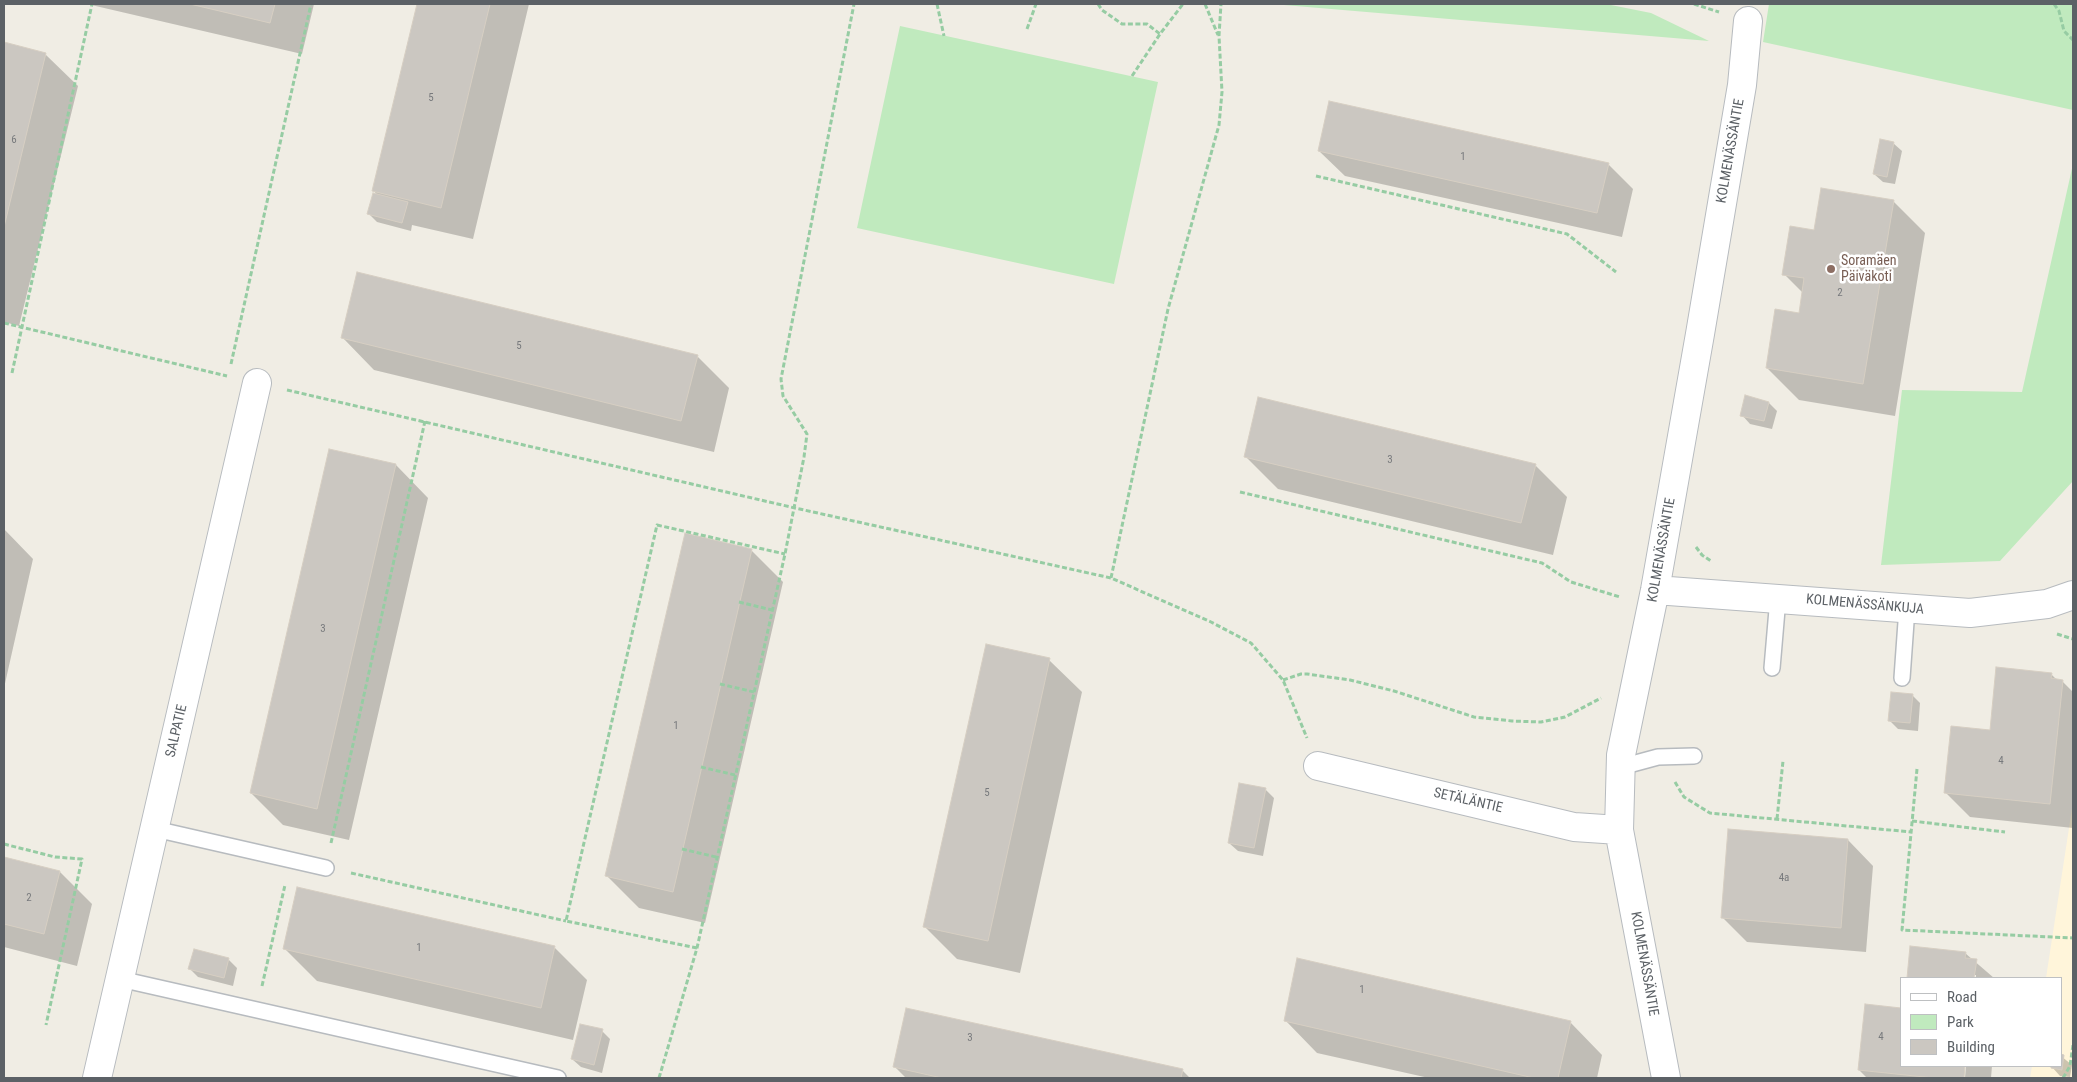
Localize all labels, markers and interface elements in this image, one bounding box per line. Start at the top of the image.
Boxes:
house number: 5 [428,91,434,105]
street label: KOLMENÄSSÄNTIE [1714,97,1748,205]
house number: 6 [11,133,17,147]
house number: 1 [1460,150,1466,164]
place label: Soramäen Päiväkoti [1841,253,1897,286]
marker: Soramäen Päiväkoti [1825,263,1837,275]
house number: 2 [1837,286,1843,300]
house number: 5 [516,339,522,353]
house number: 3 [1387,453,1393,467]
street label: KOLMENÄSSÄNTIE [1645,496,1679,604]
street label: KOLMENÄSSÄNKUJA [1805,591,1925,619]
house number: 3 [320,622,326,636]
street label: SALPATIE [163,703,191,759]
house number: 1 [673,719,679,733]
house number: 4 [1998,754,2004,768]
street label: SETÄLÄNTIE [1432,785,1504,817]
house number: 5 [984,786,990,800]
house number: 4a [1779,871,1789,885]
house number: 2 [26,891,32,905]
street label: KOLMENÄSSÄNTIE [1627,910,1661,1018]
house number: 1 [416,941,422,955]
legend [1900,977,2062,1067]
house number: 1 [1359,983,1365,997]
text: Road [1947,988,1977,1006]
text: Park [1947,1013,1974,1031]
house number: 4 [1878,1030,1884,1044]
house number: 3 [967,1031,973,1045]
text: Building [1947,1038,1995,1056]

